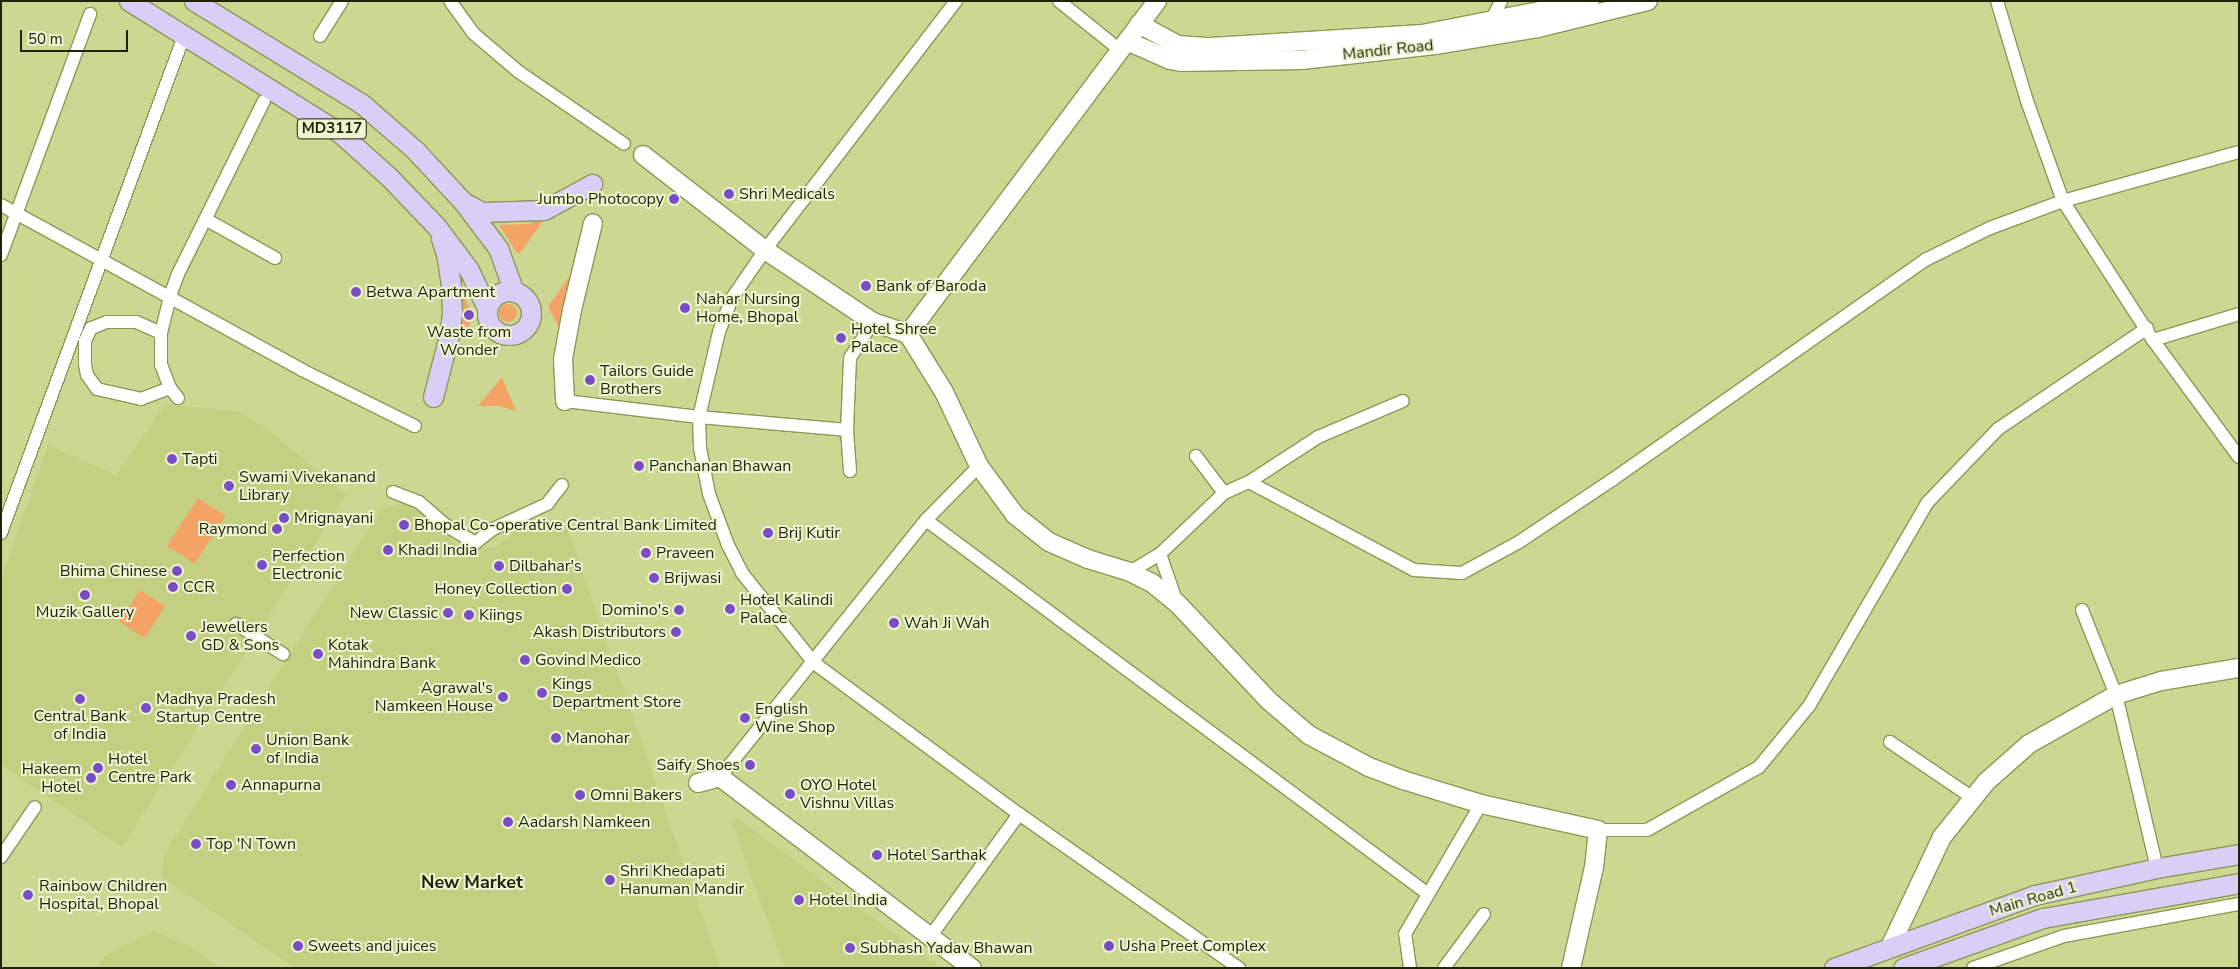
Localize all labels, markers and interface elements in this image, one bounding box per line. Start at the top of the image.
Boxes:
scale bar [22,20,130,52]
text: 50 m [28,29,63,49]
street label: Mandir Road [1342,36,1434,64]
road number: MD3117 [296,116,368,142]
place label: Shri Medicals [739,184,835,204]
marker: Shri Medicals [723,188,735,200]
place label: Jumbo Photocopy [538,189,664,209]
marker: Jumbo Photocopy [668,193,680,205]
place label: Bank of Baroda [876,276,986,296]
marker: Bank of Baroda [860,280,872,292]
place label: Betwa Apartment [366,282,495,302]
marker: Betwa Apartment [350,286,362,298]
place label: Nahar Nursing Home, Bhopal [696,289,800,327]
marker: Nahar Nursing Home, Bhopal [678,301,692,315]
marker: Waste from Wonder [463,309,475,321]
place label: Hotel Shree Palace [851,319,936,357]
place label: Waste from Wonder [427,322,511,360]
marker: Hotel Shree Palace [835,332,847,344]
place label: Tailors Guide Brothers [600,361,694,399]
marker: Tailors Guide Brothers [584,374,596,386]
place label: Tapti [182,449,217,469]
marker: Tapti [166,453,178,465]
place label: Panchanan Bhawan [649,456,791,476]
marker: Panchanan Bhawan [633,460,645,472]
place label: Swami Vivekanand Library [239,467,376,505]
marker: Swami Vivekanand Library [223,480,235,492]
place label: Mrignayani [294,508,373,528]
marker: Mrignayani [278,512,290,524]
place label: Bhopal Co-operative Central Bank Limited [414,515,717,535]
place label: Raymond [199,519,267,539]
marker: Bhopal Co-operative Central Bank Limited [398,519,410,531]
marker: Raymond [271,523,283,535]
place label: Brij Kutir [778,523,840,543]
marker: Brij Kutir [762,527,774,539]
place label: Khadi India [398,540,477,560]
place label: Praveen [656,543,714,563]
marker: Khadi India [382,544,394,556]
place label: Perfection Electronic [272,546,345,584]
marker: Praveen [640,547,652,559]
place label: Dilbahar's [509,556,582,576]
marker: Perfection Electronic [256,559,268,571]
marker: Dilbahar's [493,560,505,572]
place label: Bhima Chinese [60,561,167,581]
marker: Bhima Chinese [171,565,183,577]
place label: Brijwasi [664,568,721,588]
marker: Brijwasi [648,572,660,584]
place label: CCR [183,577,215,597]
place label: Honey Collection [434,579,557,599]
marker: CCR [167,581,179,593]
marker: Honey Collection [561,583,573,595]
marker: Muzik Gallery [79,589,91,601]
place label: Hotel Kalindi Palace [740,590,833,628]
place label: Domino's [602,600,669,620]
place label: Muzik Gallery [36,602,134,622]
place label: New Classic [350,603,438,623]
marker: Hotel Kalindi Palace [724,603,736,615]
marker: Domino's [673,604,685,616]
place label: Kiings [479,605,523,625]
marker: New Classic [442,607,454,619]
marker: Kiings [463,609,475,621]
place label: Wah Ji Wah [904,613,990,633]
place label: Jewellers GD & Sons [201,617,279,655]
marker: Wah Ji Wah [888,617,900,629]
place label: Akash Distributors [533,622,666,642]
marker: Akash Distributors [670,626,682,638]
marker: Jewellers GD & Sons [185,630,197,642]
place label: Kotak Mahindra Bank [328,635,436,673]
marker: Kotak Mahindra Bank [312,648,324,660]
place label: Govind Medico [535,650,641,670]
marker: Govind Medico [519,654,531,666]
place label: Kings Department Store [552,674,681,712]
place label: Agrawal's Namkeen House [375,678,493,716]
marker: Kings Department Store [536,687,548,699]
place label: Madhya Pradesh Startup Centre [156,689,276,727]
marker: Agrawal's Namkeen House [497,691,509,703]
marker: Central Bank of India [74,693,86,705]
place label: English Wine Shop [755,699,835,737]
marker: Madhya Pradesh Startup Centre [140,702,152,714]
place label: Central Bank of India [34,706,126,744]
marker: English Wine Shop [739,712,751,724]
place label: Manohar [566,728,629,748]
place label: Union Bank of India [266,730,349,768]
marker: Manohar [550,732,562,744]
marker: Union Bank of India [250,743,262,755]
place label: Hotel Centre Park [108,749,192,787]
place label: Saify Shoes [656,755,740,775]
place label: Hakeem Hotel [22,759,81,797]
marker: Saify Shoes [744,759,756,771]
marker: Hotel Centre Park [92,762,104,774]
marker: Hakeem Hotel [85,772,97,784]
place label: Annapurna [241,775,321,795]
place label: OYO Hotel Vishnu Villas [800,775,894,813]
marker: Annapurna [225,779,237,791]
place label: Omni Bakers [590,785,682,805]
marker: OYO Hotel Vishnu Villas [784,788,796,800]
marker: Omni Bakers [574,789,586,801]
place label: Aadarsh Namkeen [518,812,650,832]
marker: Aadarsh Namkeen [502,816,514,828]
place label: Top 'N Town [206,834,296,854]
marker: Top 'N Town [190,838,202,850]
place label: Hotel Sarthak [887,845,987,865]
marker: Hotel Sarthak [871,849,883,861]
place label: Shri Khedapati Hanuman Mandir [620,861,744,899]
district label: New Market [421,871,523,893]
marker: Shri Khedapati Hanuman Mandir [604,874,616,886]
place label: Rainbow Children Hospital, Bhopal [39,876,167,914]
street label: Main Road 1 [1987,877,2079,921]
marker: Rainbow Children Hospital, Bhopal [21,888,35,902]
place label: Hotel India [809,890,888,910]
marker: Hotel India [793,894,805,906]
place label: Sweets and juices [308,936,436,956]
place label: Usha Preet Complex [1119,936,1266,956]
place label: Subhash Yadav Bhawan [860,938,1033,958]
marker: Sweets and juices [292,940,304,952]
marker: Usha Preet Complex [1103,940,1115,952]
marker: Subhash Yadav Bhawan [844,942,856,954]

